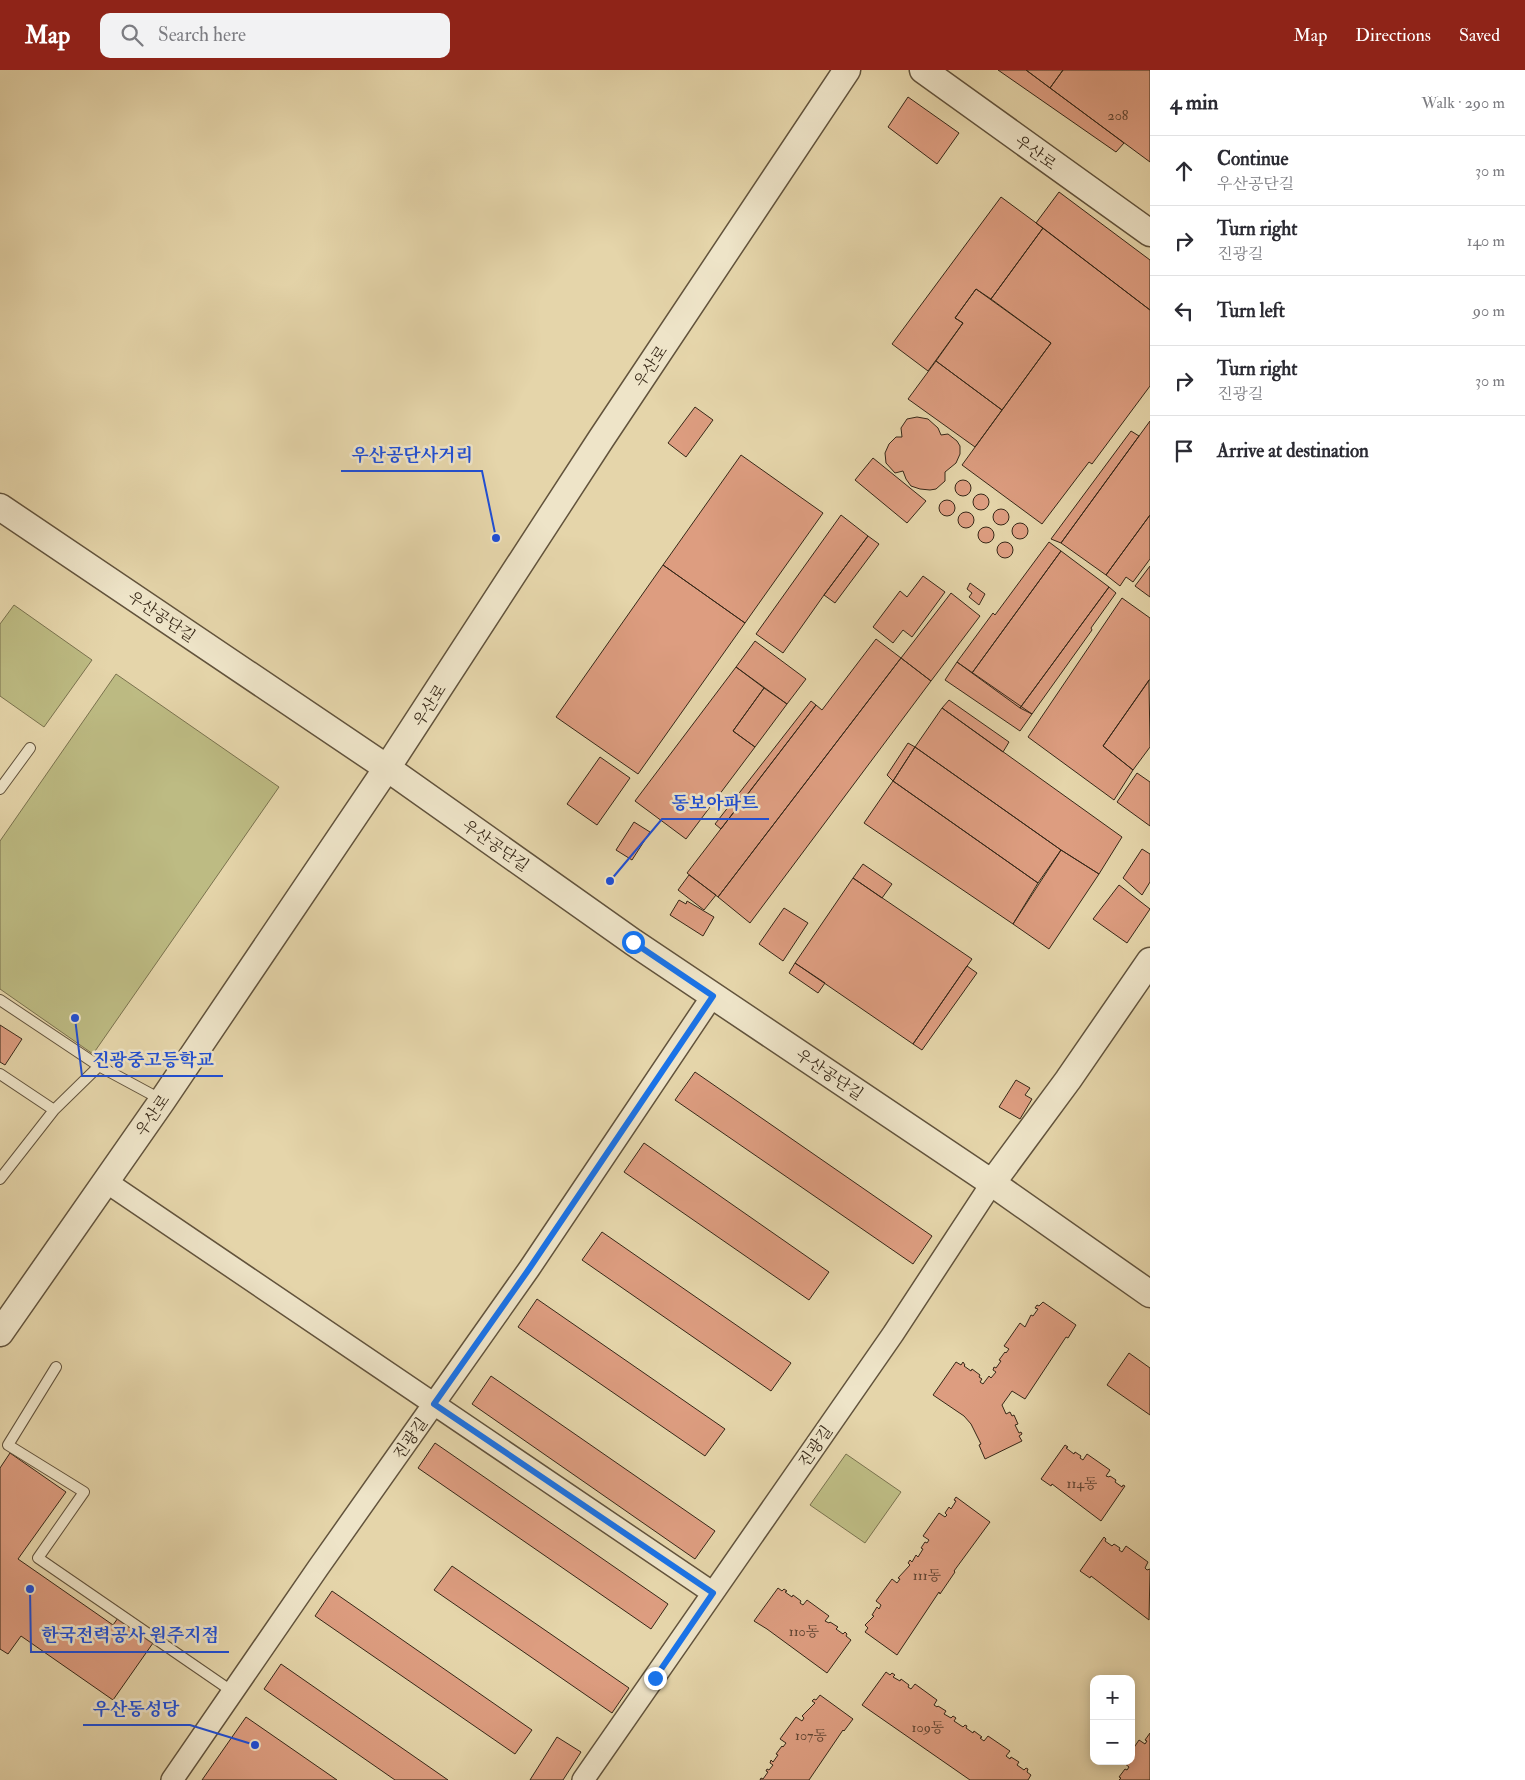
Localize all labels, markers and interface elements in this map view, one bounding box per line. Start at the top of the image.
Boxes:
search box [100,13,450,58]
text: Map [25,20,70,51]
icon: search [118,21,146,49]
text: Search here [158,23,246,47]
text: Map [1294,24,1327,47]
text: Directions [1355,24,1431,47]
text: Saved [1459,24,1500,47]
text: 4 min [1170,89,1218,116]
text: Walk · 290 m [1422,93,1505,113]
house number: 208 [1108,107,1129,124]
street label: 우산로 [1011,131,1060,175]
text: Continue [1217,147,1288,171]
icon: ahead [1170,157,1198,185]
text: 30 m [1475,161,1505,181]
text: 우산공단길 [1217,174,1294,194]
text: Turn right [1217,217,1297,241]
icon: right [1170,227,1198,255]
text: 140 m [1467,231,1505,251]
text: 진광길 [1217,244,1263,264]
icon: left [1170,297,1198,325]
text: Turn left [1217,299,1285,323]
text: 90 m [1473,301,1505,321]
street label: 우산로 [630,341,672,391]
text: Turn right [1217,357,1297,381]
icon: right [1170,367,1198,395]
text: 30 m [1475,371,1505,391]
text: 진광길 [1217,384,1263,404]
icon: arrive [1170,437,1198,465]
callout: 우산공단사거리 [341,438,482,471]
text: Arrive at destination [1217,439,1369,463]
text: 우산공단사거리 [351,444,473,467]
street label: 우산공단길 [124,587,199,647]
street label: 우산로 [409,680,451,730]
callout: 동보아파트 [662,786,769,819]
text: 동보아파트 [672,792,759,815]
street label: 우산공단길 [458,815,533,876]
route start [622,931,645,954]
callout: 진광중고등학교 [82,1043,223,1076]
street label: 우산공단길 [792,1045,867,1105]
text: 진광중고등학교 [92,1049,214,1072]
street label: 우산로 [131,1090,175,1140]
street label: 진광길 [389,1414,432,1463]
street label: 진광길 [794,1422,837,1471]
house number: 114동 [1066,1475,1098,1492]
house number: 111동 [913,1567,942,1584]
callout: 한국전력공사 원주지점 [31,1619,229,1652]
house number: 110동 [789,1623,820,1640]
text: 한국전력공사 원주지점 [41,1624,219,1647]
route end [644,1667,667,1690]
map controls [1090,1675,1135,1765]
button: + [1090,1675,1135,1720]
callout: 우산동성당 [83,1692,190,1725]
text: 우산동성당 [93,1698,180,1721]
house number: 109동 [912,1719,945,1736]
button: − [1090,1720,1135,1765]
house number: 107동 [795,1727,827,1744]

